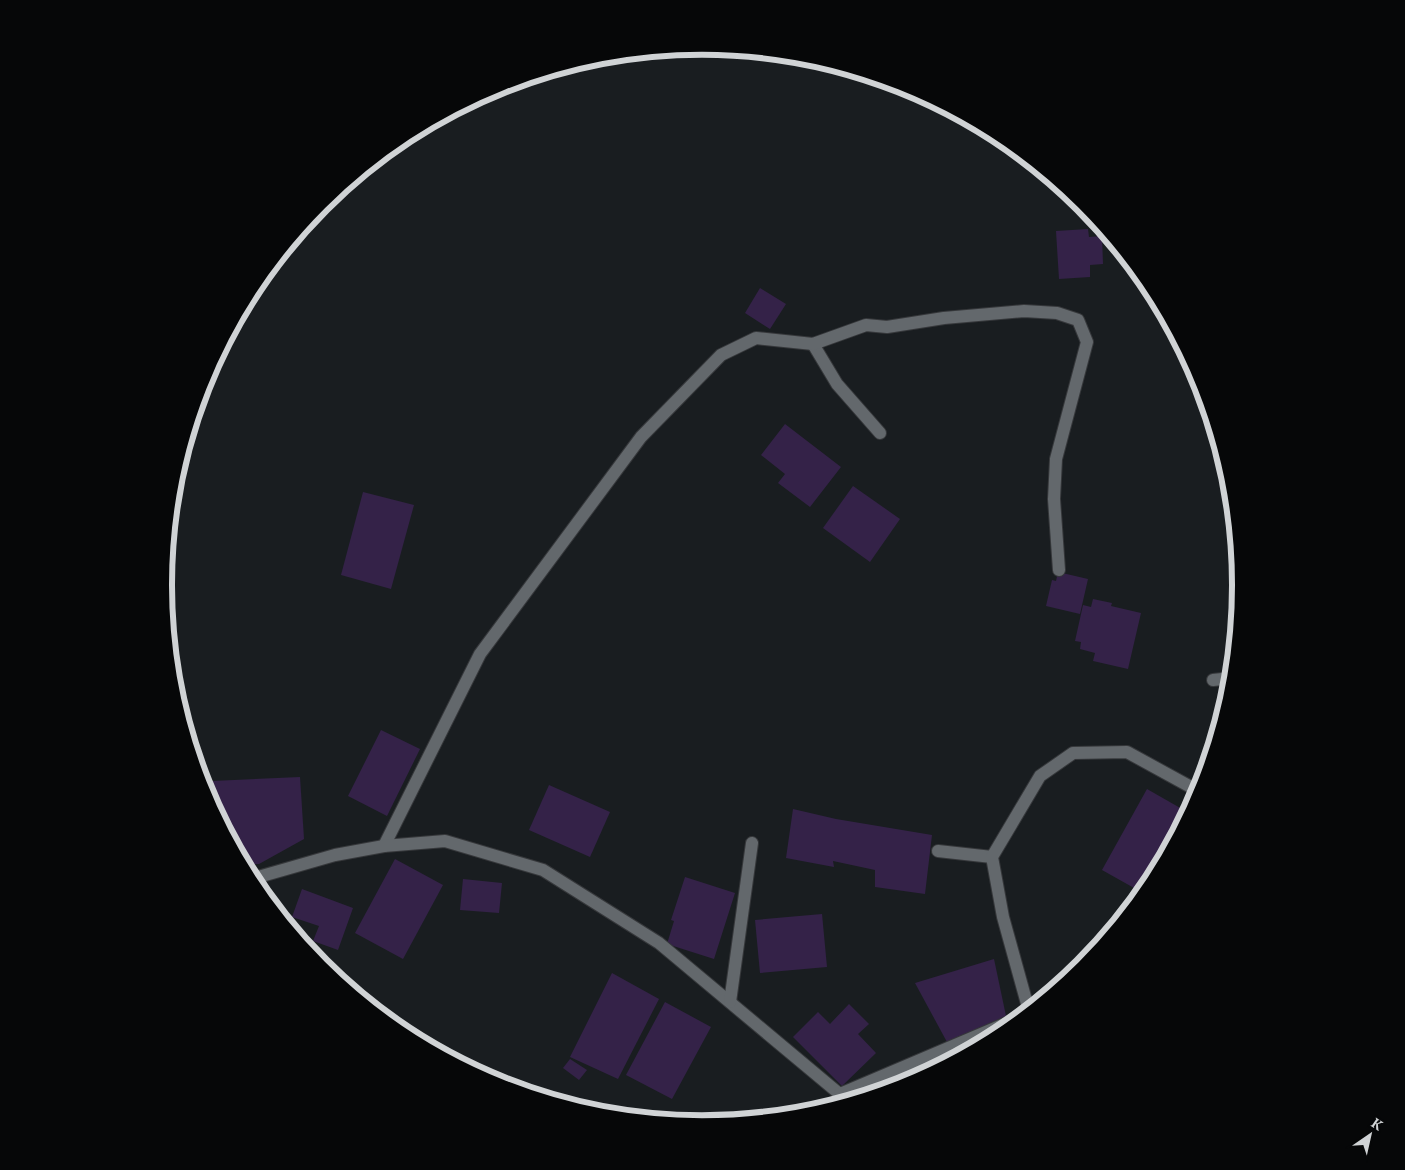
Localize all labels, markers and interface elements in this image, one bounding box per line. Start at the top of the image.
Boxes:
north arrow [1345,1110,1395,1160]
text: K [1368,1113,1387,1134]

